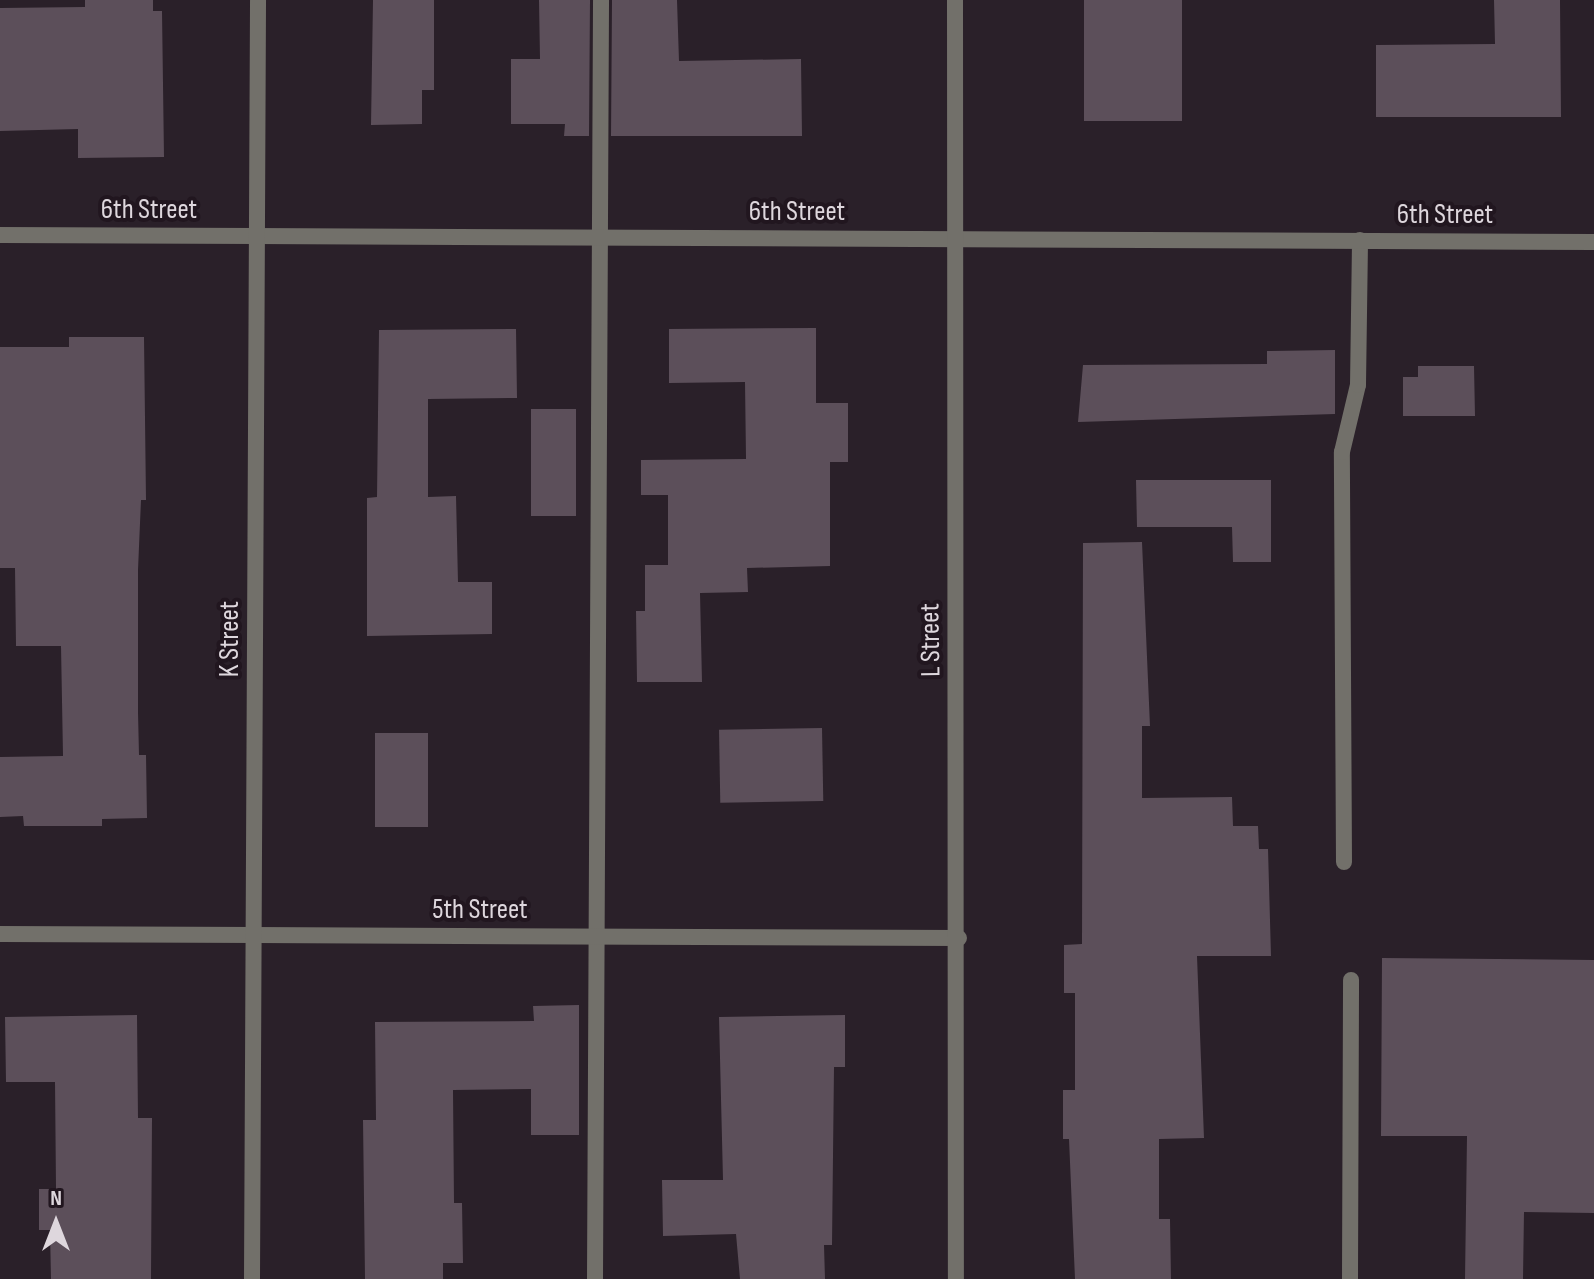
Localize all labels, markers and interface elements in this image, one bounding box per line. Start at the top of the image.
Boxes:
street label: 6th Street [101,193,197,227]
street label: 6th Street [749,195,845,229]
street label: 6th Street [1397,198,1493,232]
street label: K Street [213,601,247,677]
street label: L Street [914,603,948,677]
street label: 5th Street [432,893,528,927]
north arrow [16,1183,96,1263]
text: N [50,1185,62,1212]

